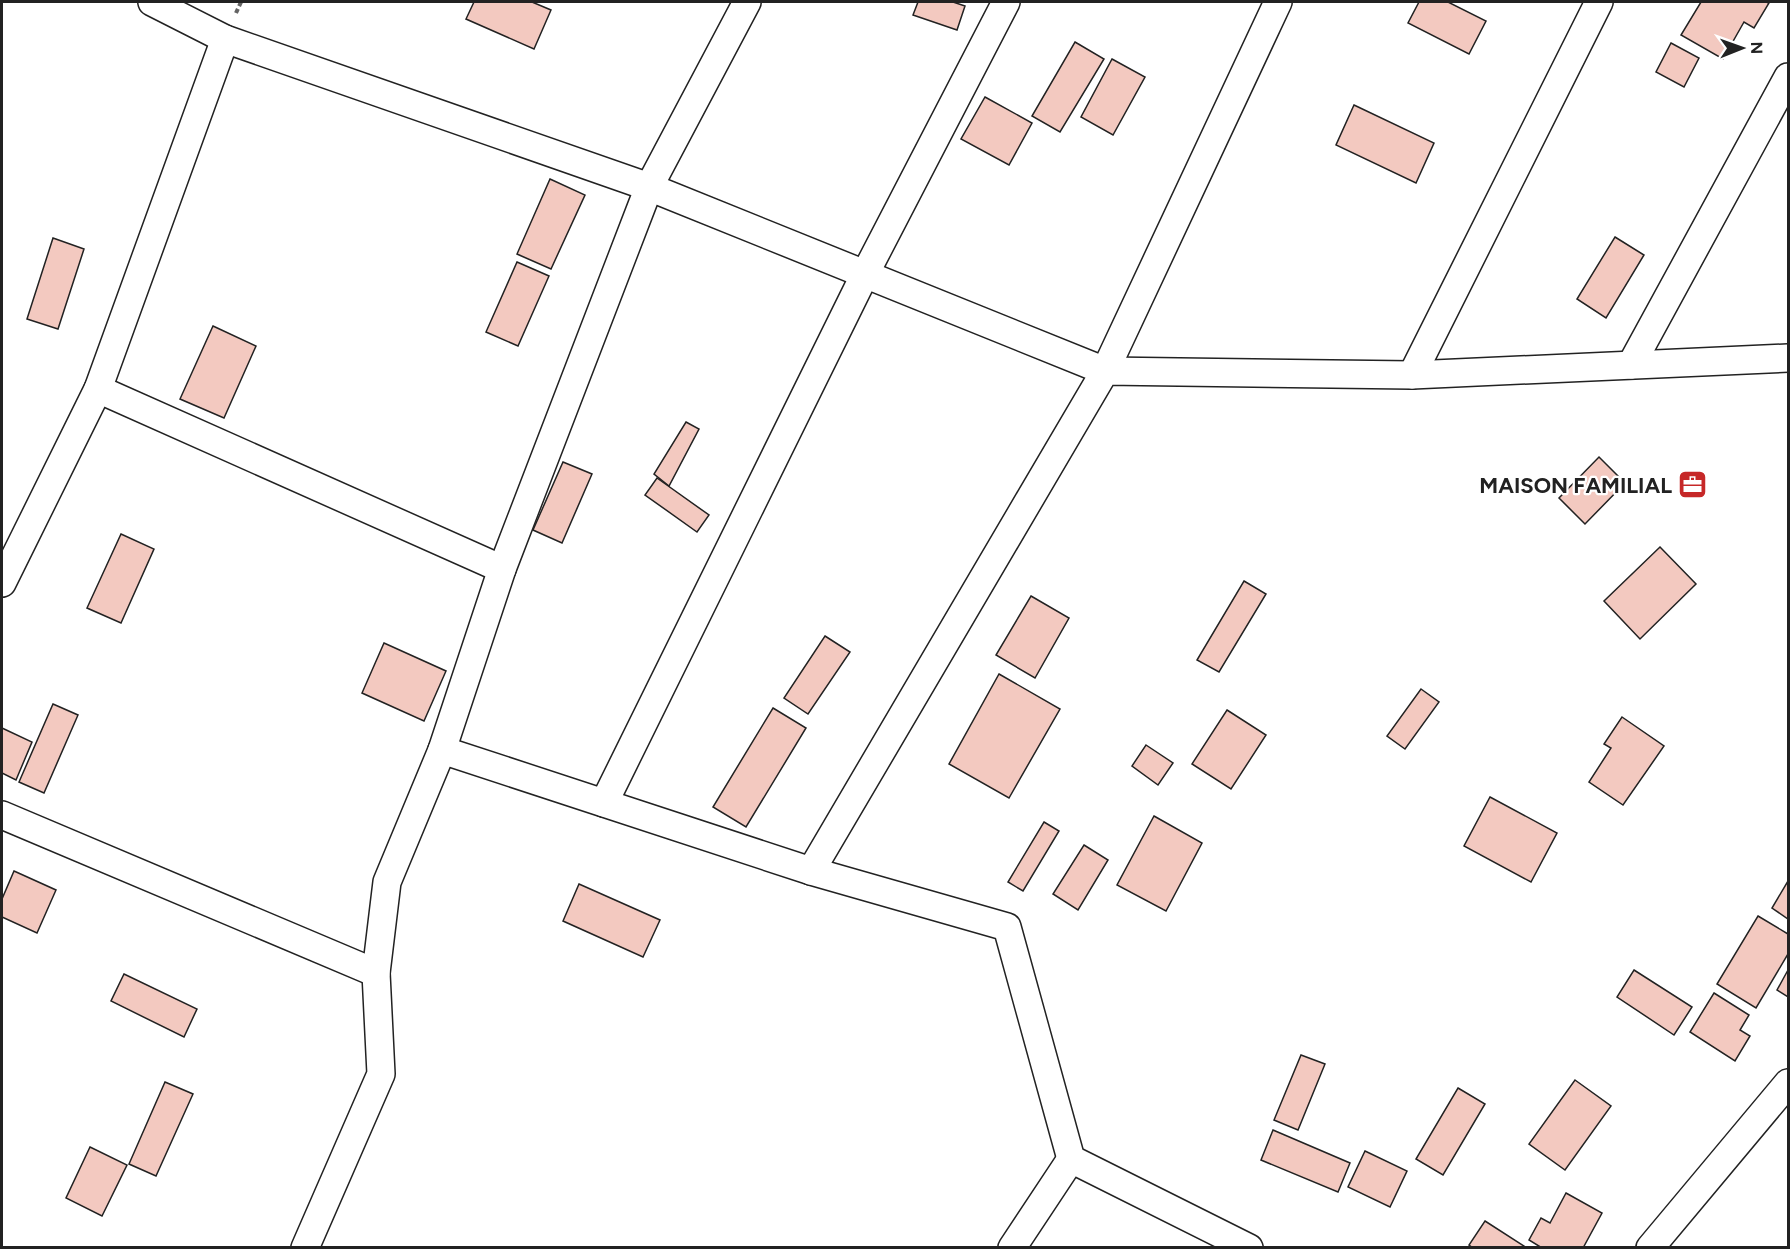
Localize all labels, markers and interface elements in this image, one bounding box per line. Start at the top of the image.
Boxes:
north arrow [1712,18,1772,78]
text: N [1747,41,1766,54]
office icon: MAISON FAMILIAL [1677,469,1709,501]
place label: MAISON FAMILIAL [1479,472,1672,499]

